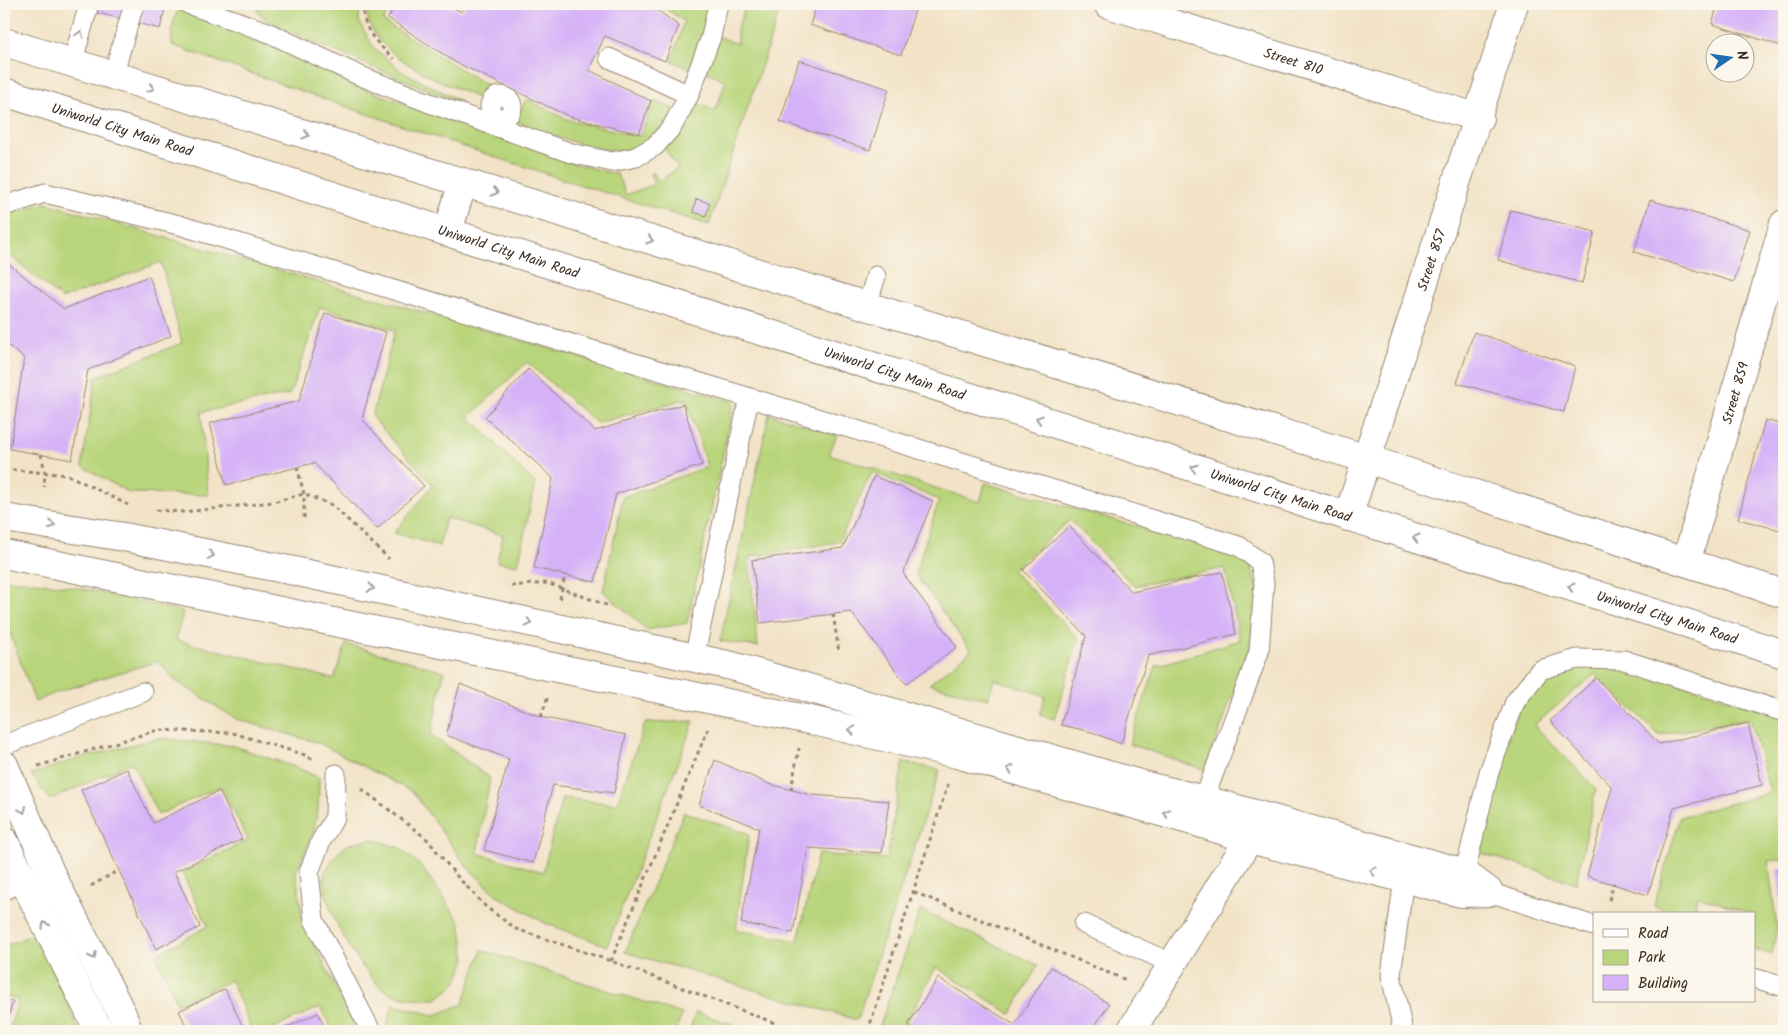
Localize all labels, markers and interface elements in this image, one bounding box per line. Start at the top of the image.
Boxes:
one-way arrow [75,30,85,38]
north arrow [1706,32,1756,82]
street label: Street 810 [1261,42,1326,81]
text: N [1730,49,1753,62]
one-way arrow [146,82,154,92]
street label: Uniworld City Main Road [48,98,196,163]
one-way arrow [301,129,310,139]
one-way arrow [490,186,499,196]
street label: Uniworld City Main Road [435,220,583,285]
street label: Street 857 [1412,226,1452,294]
one-way arrow [646,234,654,244]
street label: Uniworld City Main Road [821,342,969,407]
street label: Street 859 [1716,359,1755,427]
one-way arrow [1036,415,1044,425]
street label: Uniworld City Main Road [1207,463,1355,529]
one-way arrow [1191,464,1199,474]
one-way arrow [47,520,56,530]
one-way arrow [1412,534,1420,544]
one-way arrow [207,550,216,560]
one-way arrow [366,582,375,592]
one-way arrow [1567,583,1575,593]
street label: Uniworld City Main Road [1593,585,1741,651]
one-way arrow [525,617,534,628]
one-way arrow [848,725,857,736]
one-way arrow [1006,765,1014,775]
one-way arrow [17,805,27,813]
one-way arrow [1163,809,1171,819]
one-way arrow [1370,866,1378,876]
legend [1593,912,1756,1002]
one-way arrow [41,922,51,931]
text: Road [1638,922,1669,946]
text: Park [1638,946,1666,970]
one-way arrow [87,951,97,960]
text: Building [1638,972,1688,996]

